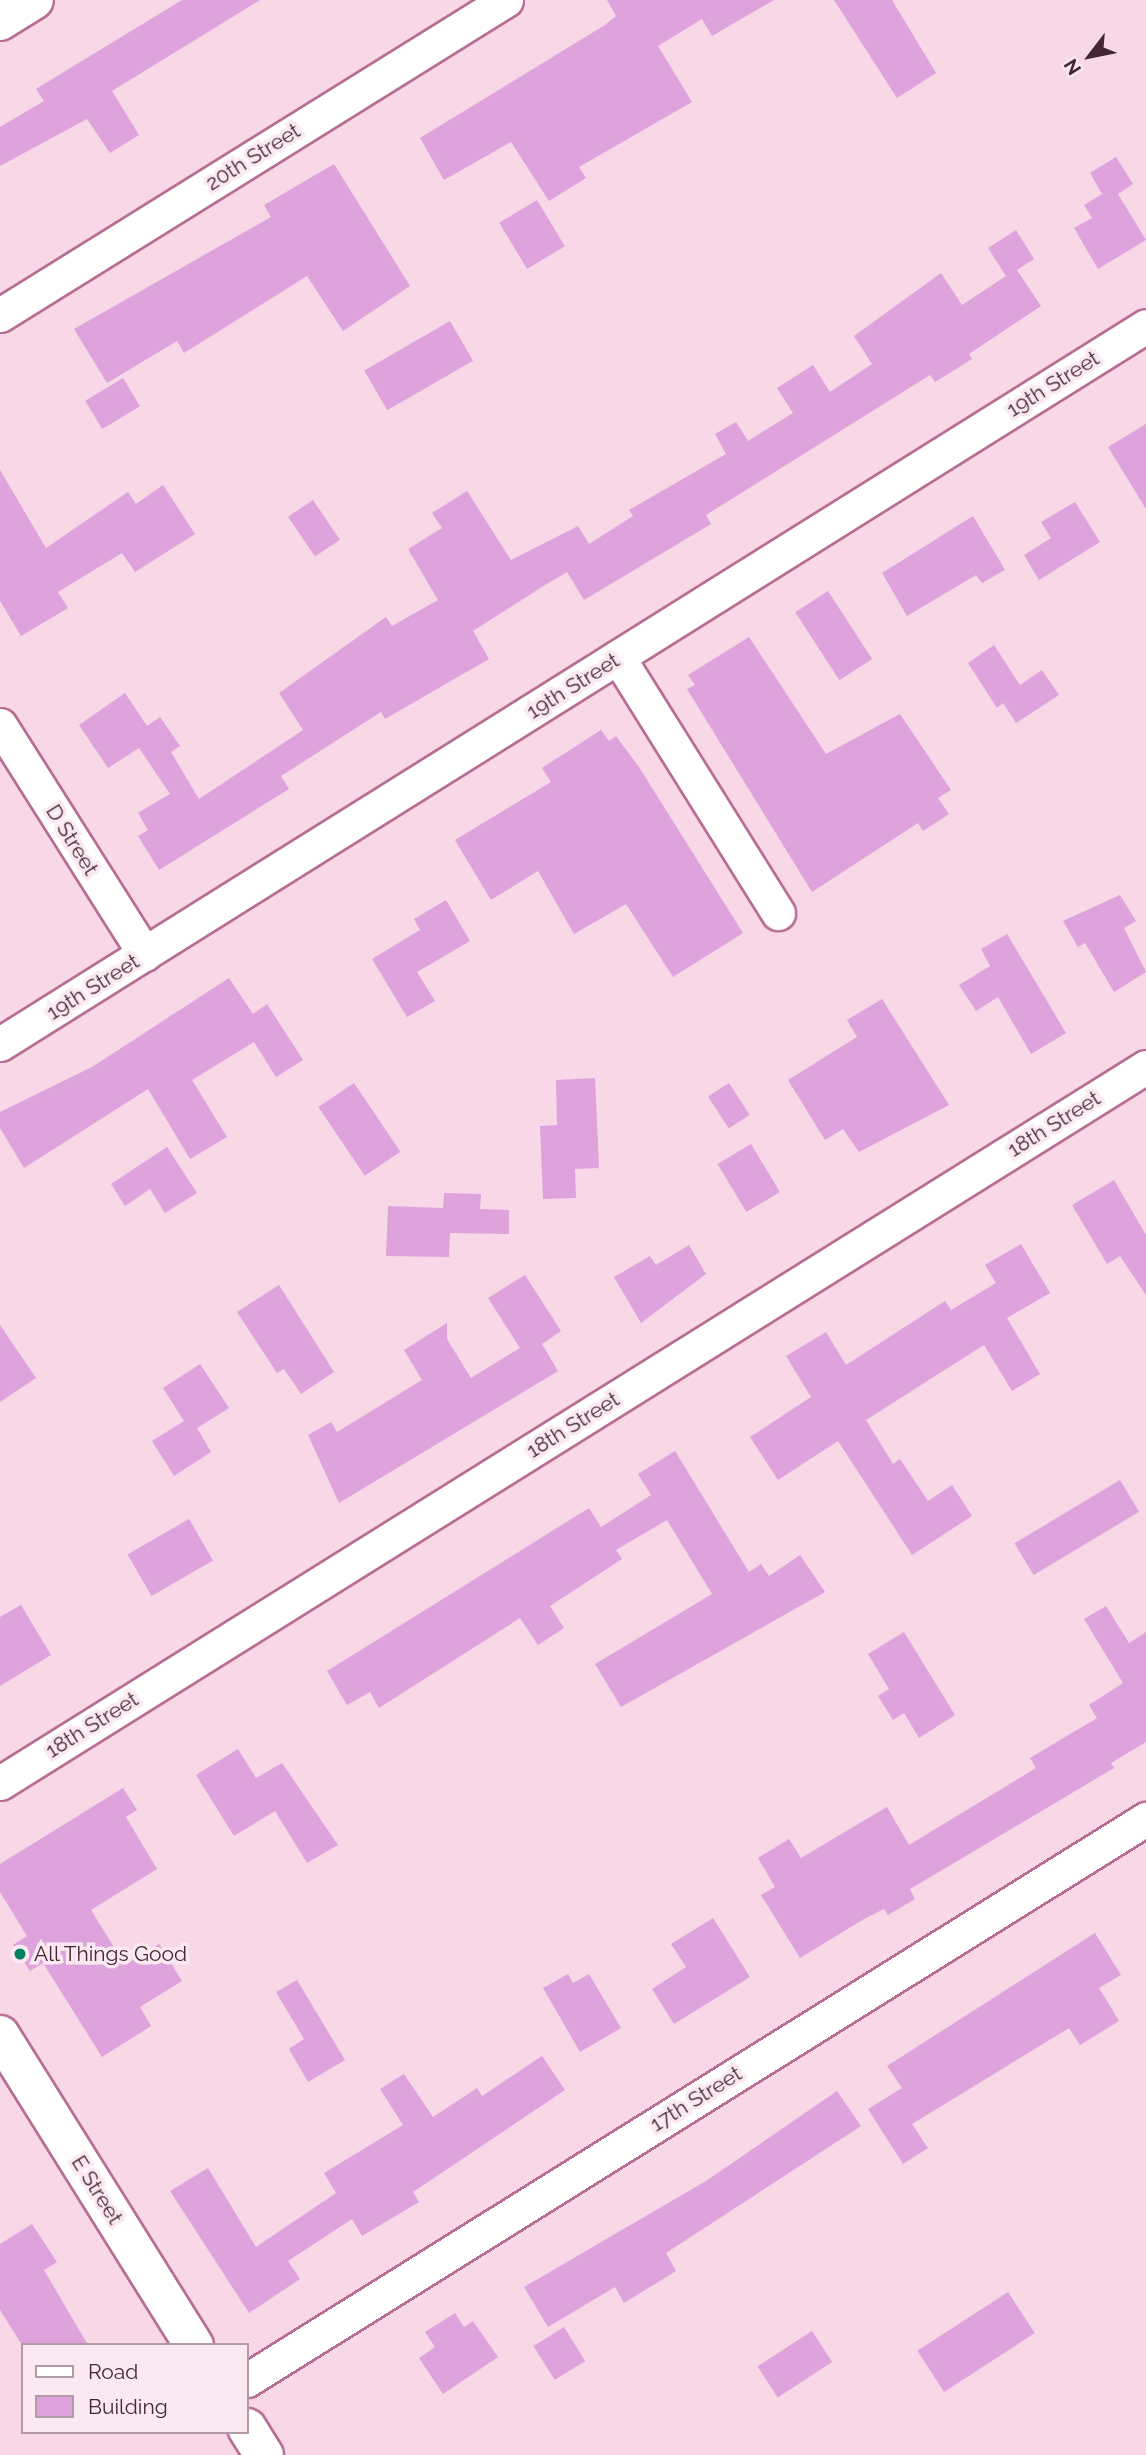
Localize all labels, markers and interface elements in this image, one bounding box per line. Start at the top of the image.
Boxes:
north arrow [1055,21,1125,91]
text: N [1059,55,1085,79]
street label: 20th Street [201,118,305,196]
street label: 19th Street [1002,346,1104,422]
street label: 19th Street [522,648,624,724]
street label: D Street [40,800,104,880]
street label: 19th Street [42,949,144,1025]
street label: 18th Street [1003,1086,1105,1162]
street label: 18th Street [522,1387,624,1463]
street label: 18th Street [41,1687,143,1763]
place label: All Things Good [34,1941,188,1967]
marker: All Things Good [12,1946,28,1962]
street label: 17th Street [646,2061,746,2137]
street label: E Street [66,2151,128,2229]
legend [21,2343,248,2434]
text: Road [88,2359,138,2384]
text: Building [88,2394,168,2419]

